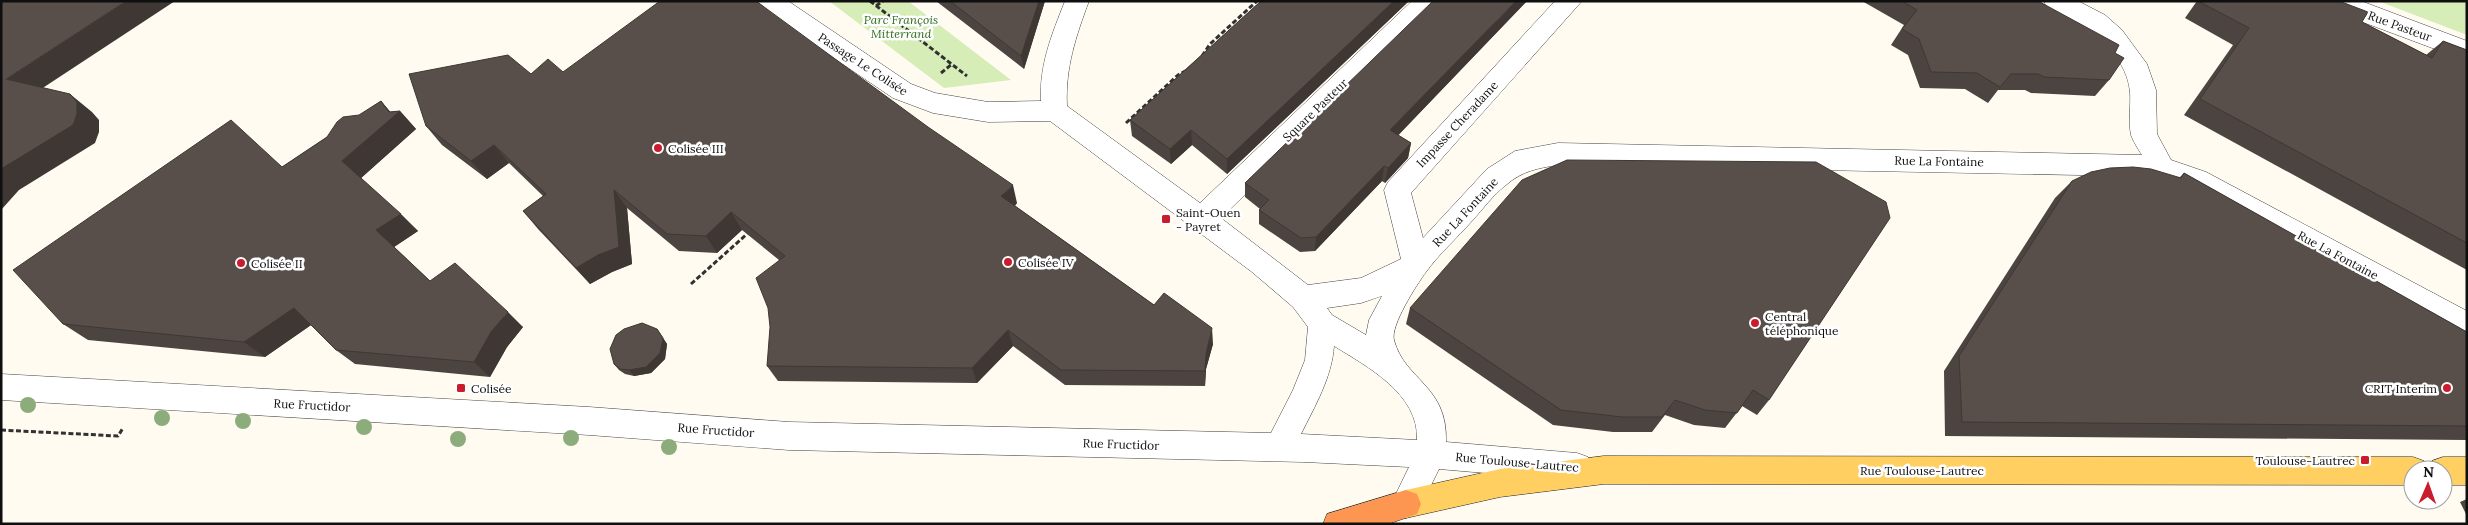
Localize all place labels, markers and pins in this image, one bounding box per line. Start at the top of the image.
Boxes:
place label: Colisée III [668,141,724,156]
marker: Colisée III [652,142,664,154]
place label: Saint-Ouen - Payret [1176,205,1241,234]
marker: Saint-Ouen - Payret [1160,213,1172,225]
place label: Colisée IV [1018,255,1075,270]
place label: Colisée II [251,256,303,271]
marker: Colisée IV [1002,256,1014,268]
marker: Colisée II [235,257,247,269]
place label: Central téléphonique [1765,309,1839,338]
marker: Central téléphonique [1749,317,1761,329]
place label: Colisée [471,381,512,396]
place label: CRIT Interim [2365,381,2437,396]
marker: Colisée [455,382,467,394]
marker: CRIT Interim [2441,382,2453,394]
place label: Toulouse-Lautrec [2255,453,2355,468]
marker: Toulouse-Lautrec [2359,454,2371,466]

